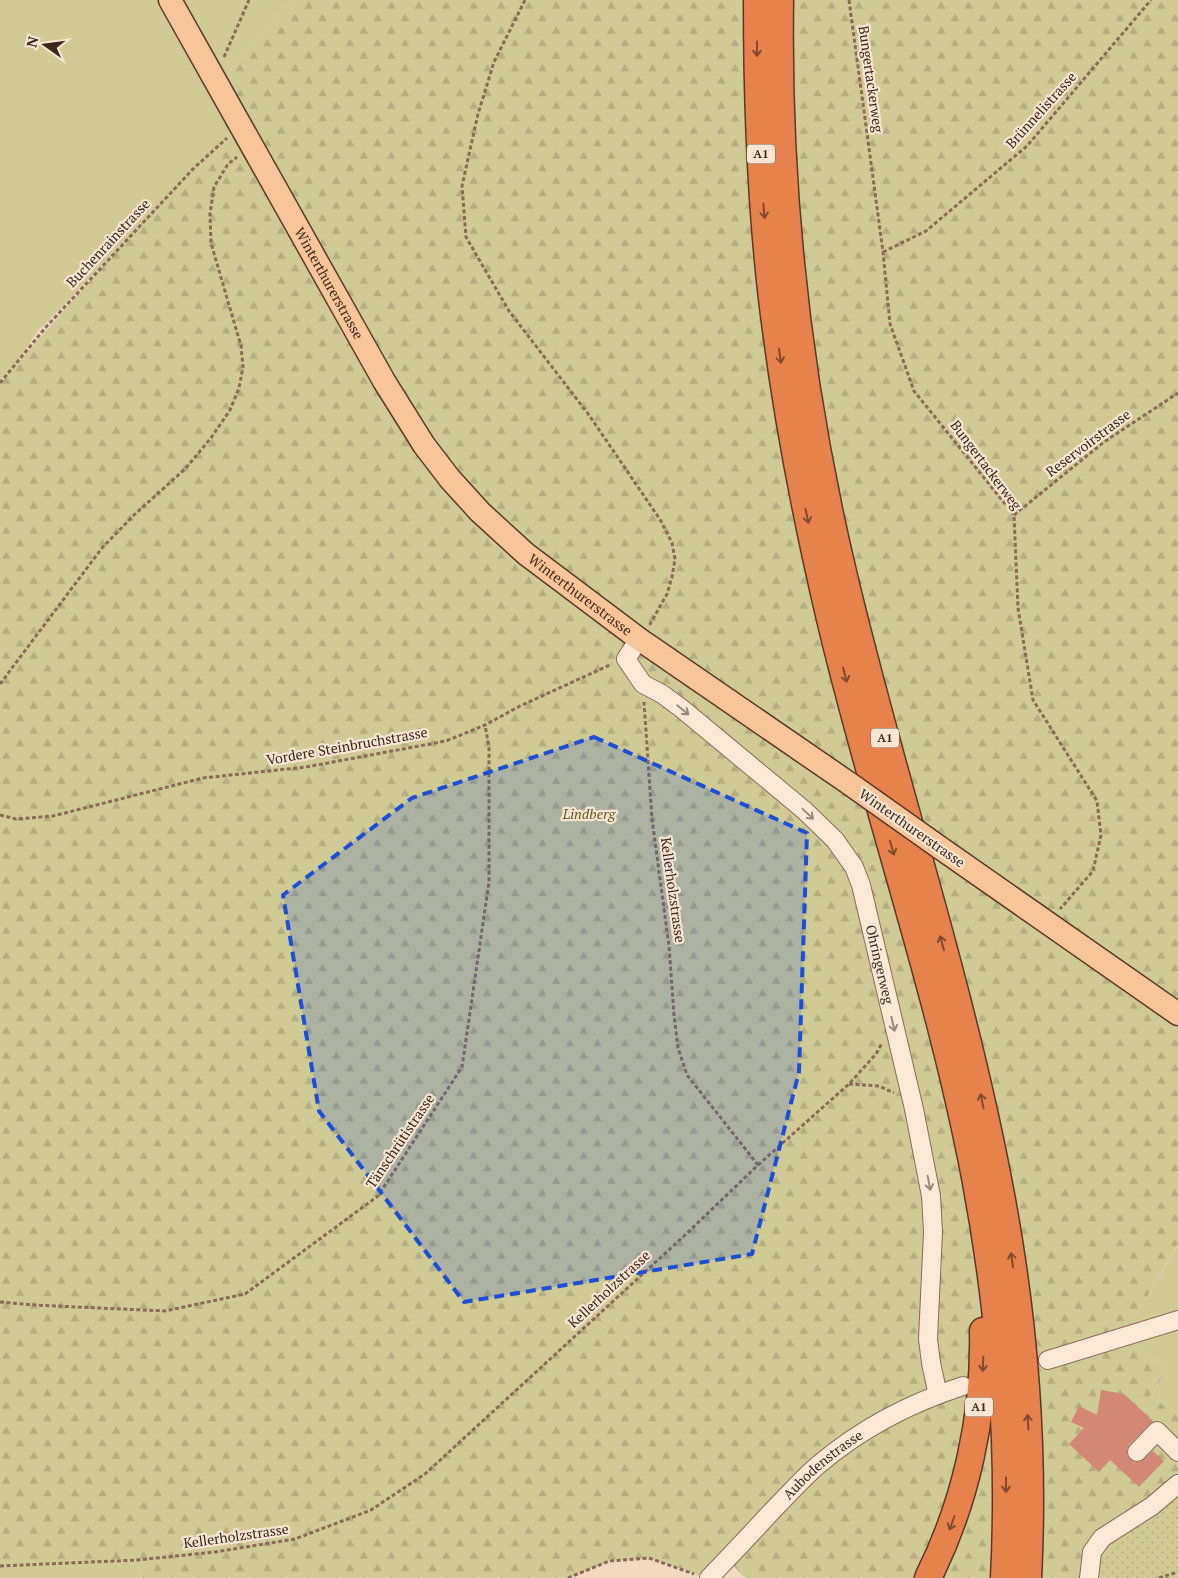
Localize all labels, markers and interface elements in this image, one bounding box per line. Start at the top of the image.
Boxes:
north arrow [20,20,70,70]
street label: Bungertackerweg [855,24,888,134]
text: N [21,34,42,49]
one-way arrow [752,40,762,56]
street label: Brünnelistrasse [1001,67,1080,152]
road number: A1 [747,144,775,164]
street label: Buchenrainstrasse [62,194,154,291]
one-way arrow [759,203,769,219]
street label: Winterthurerstrasse [291,224,369,342]
one-way arrow [775,348,785,364]
street label: Reservoirstrasse [1041,404,1134,481]
street label: Bungertackerweg [946,416,1027,514]
one-way arrow [803,508,813,524]
street label: Winterthurerstrasse [525,549,636,640]
one-way arrow [840,666,850,682]
one-way arrow [677,705,690,716]
street label: Vordere Steinbruchstrasse [265,722,429,769]
road number: A1 [871,728,899,748]
street label: Winterthurerstrasse [856,784,969,871]
park label: Lindberg [562,804,616,823]
one-way arrow [802,808,815,820]
street label: Kellerholzstrasse [657,836,690,944]
one-way arrow [888,840,898,856]
street label: Ohringerweg [862,923,899,1006]
one-way arrow [937,935,947,951]
one-way arrow [889,1016,898,1032]
street label: Tänschrütistrasse [361,1090,438,1192]
one-way arrow [977,1093,986,1109]
one-way arrow [925,1174,934,1190]
street label: Kellerholzstrasse [563,1245,654,1332]
one-way arrow [1007,1253,1017,1269]
one-way arrow [978,1356,987,1372]
road number: A1 [965,1398,993,1416]
one-way arrow [1023,1414,1032,1430]
street label: Aubodenstrasse [778,1425,866,1503]
one-way arrow [1001,1476,1011,1493]
one-way arrow [947,1514,956,1530]
street label: Kellerholzstrasse [182,1519,290,1552]

